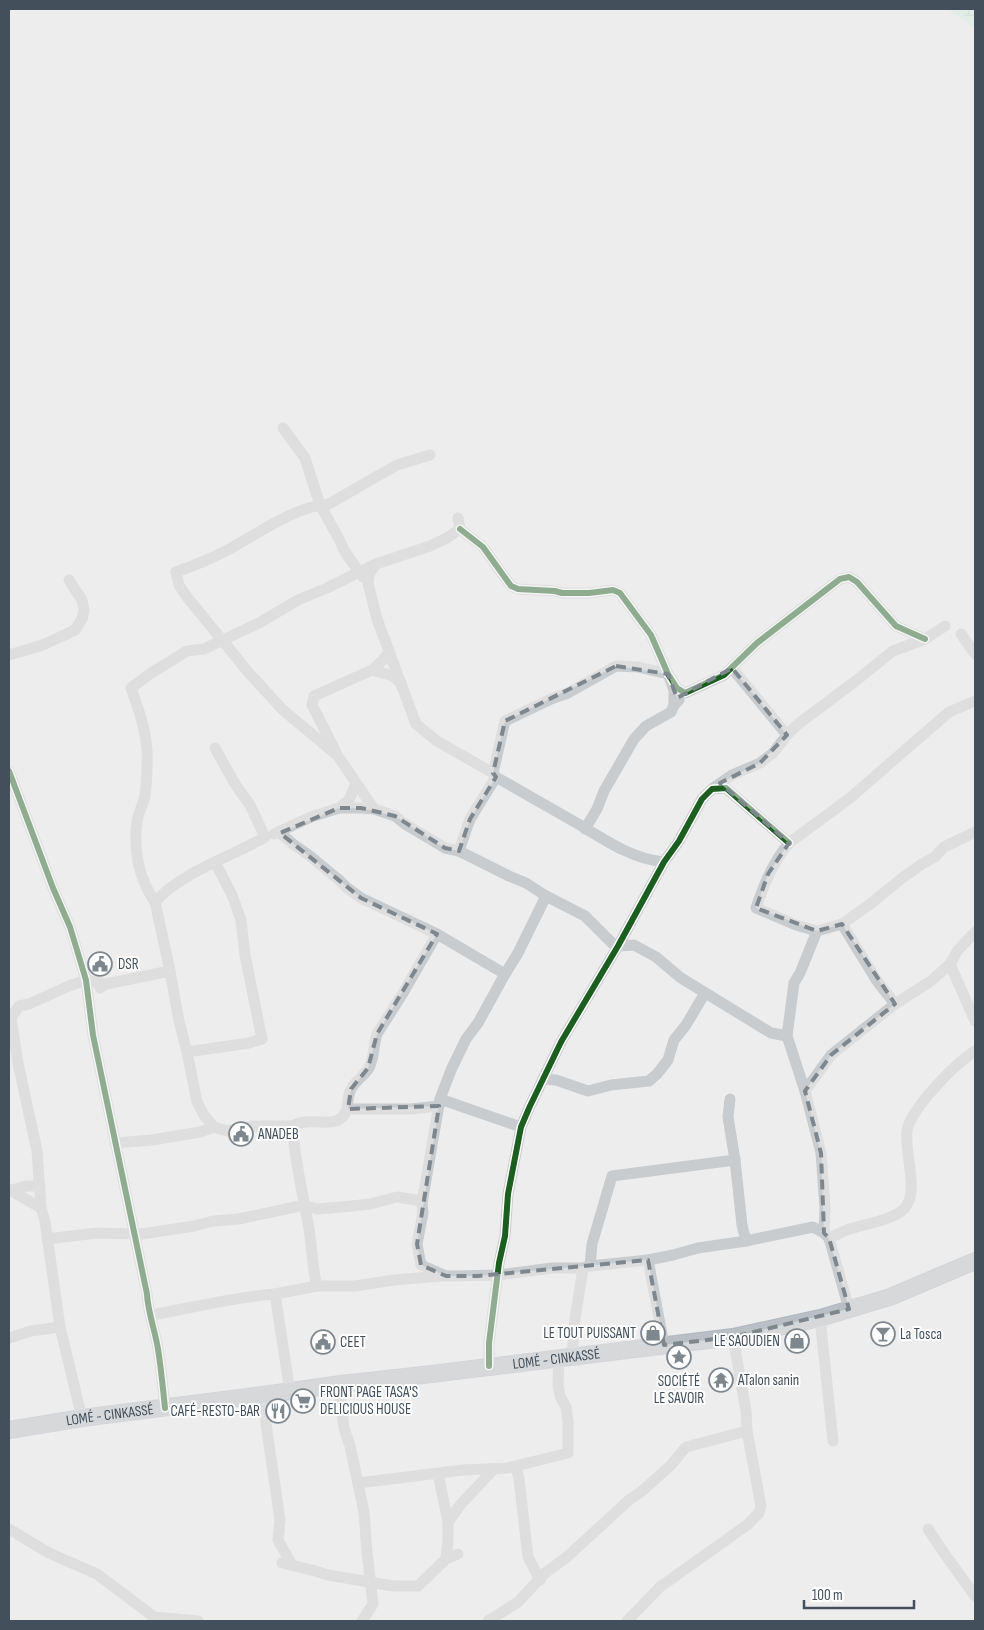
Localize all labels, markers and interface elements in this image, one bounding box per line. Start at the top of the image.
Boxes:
public building icon: DSR [87,951,113,977]
place label: DSR [118,955,139,974]
public building icon: ANADEB [228,1121,254,1147]
place label: ANADEB [257,1125,299,1144]
shop icon: LE TOUT PUISSANT [640,1320,666,1346]
bar icon: La Tosca [870,1321,896,1347]
place label: LE TOUT PUISSANT [543,1324,636,1343]
place label: La Tosca [900,1325,942,1344]
shop icon: LE SAOUDIEN [784,1328,810,1354]
public building icon: CEET [310,1329,336,1355]
place label: LE SAOUDIEN [714,1332,780,1351]
place label: CEET [340,1333,366,1352]
street label: LOMÉ - CINKASSÉ [511,1344,601,1373]
place icon: SOCIÉTÉ LE SAVOIR [666,1344,692,1370]
temple icon: ATalon sanin [708,1367,734,1393]
place label: ATalon sanin [737,1371,799,1390]
place label: SOCIÉTÉ LE SAVOIR [654,1372,704,1408]
place label: FRONT PAGE TASA'S DELICIOUS HOUSE [320,1383,418,1419]
supermarket icon: FRONT PAGE TASA'S DELICIOUS HOUSE [290,1388,316,1414]
restaurant icon: CAFÉ-RESTO-BAR [265,1398,291,1424]
street label: LOMÉ - CINKASSÉ [65,1399,155,1430]
place label: CAFÉ-RESTO-BAR [171,1402,260,1421]
scale bar [804,1578,914,1610]
text: 100 m [812,1586,843,1605]

